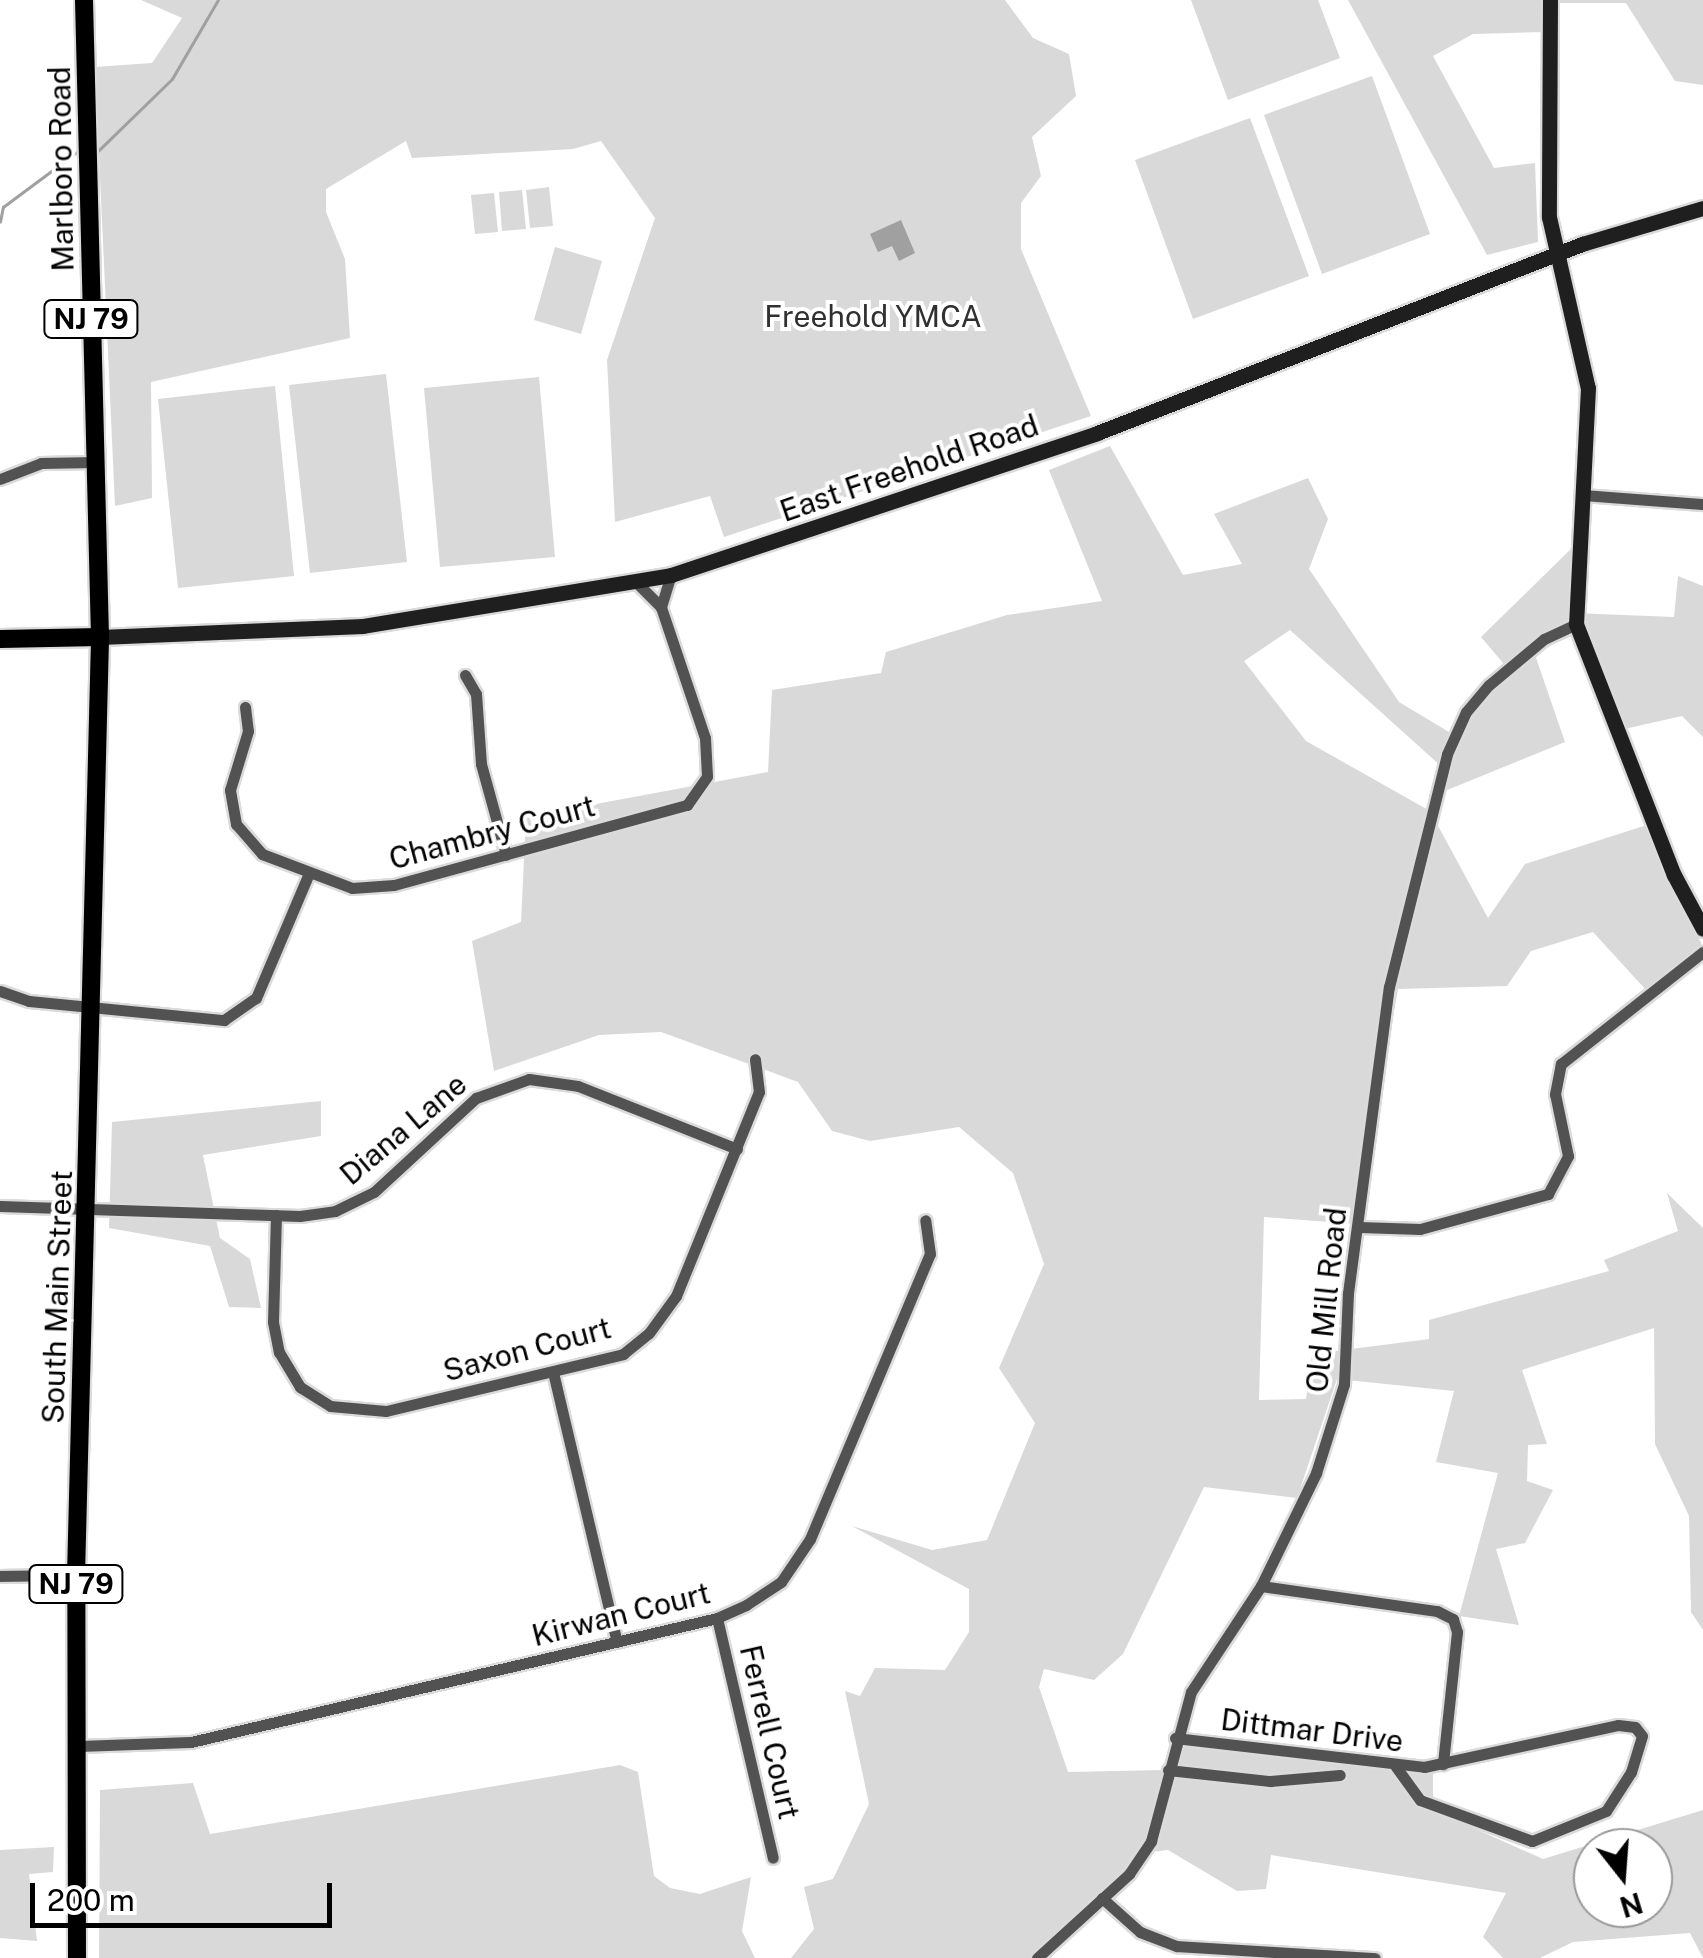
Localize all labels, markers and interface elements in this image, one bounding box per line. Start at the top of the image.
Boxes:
street label: Marlboro Road [41,66,81,272]
road number: NJ 79 [41,296,141,342]
park label: Freehold YMCA [764,298,982,334]
street label: East Freehold Road [775,407,1043,529]
street label: Chambry Court [385,787,599,877]
street label: Diana Lane [333,1066,473,1192]
street label: South Main Street [35,1170,79,1424]
street label: Old Mill Road [1298,1206,1354,1394]
street label: Saxon Court [439,1309,615,1389]
road number: NJ 79 [26,1561,126,1607]
street label: Kirwan Court [528,1574,714,1654]
street label: Ferrell Court [732,1641,808,1823]
street label: Dittmar Drive [1219,1701,1405,1759]
north arrow [1573,1828,1673,1928]
scale bar [35,1863,338,1925]
text: 200 m [47,1882,135,1918]
text: N [1616,1886,1647,1924]

